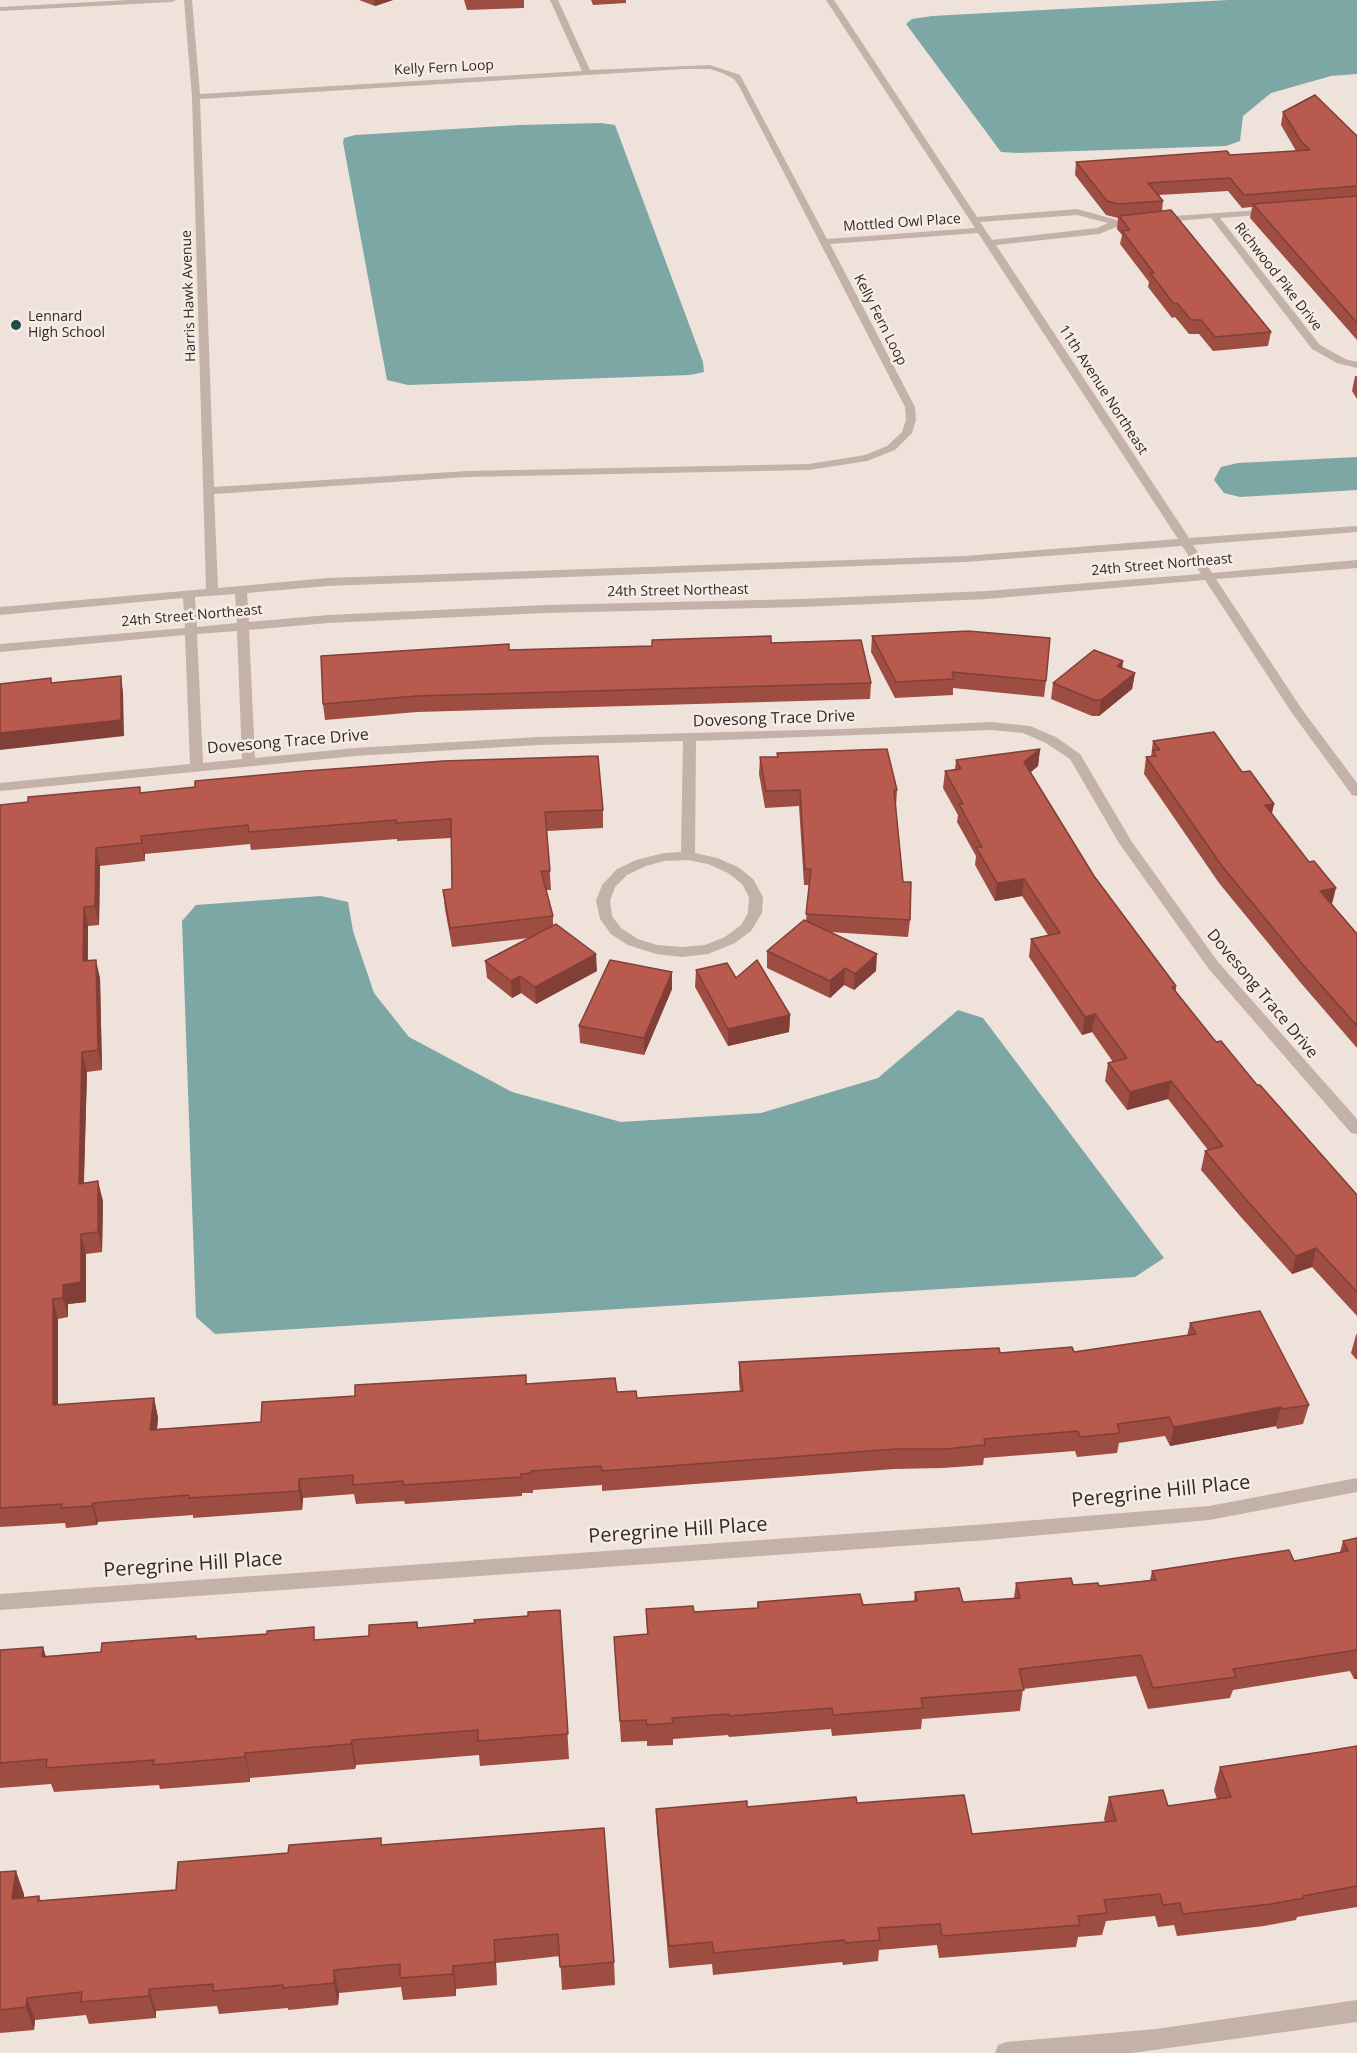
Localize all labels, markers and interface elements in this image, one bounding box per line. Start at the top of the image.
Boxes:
street label: Kelly Fern Loop [394,57,494,79]
street label: Mottled Owl Place [843,211,961,235]
street label: Richwood Pike Drive [1231,220,1325,334]
street label: Harris Hawk Avenue [178,230,200,362]
street label: Kelly Fern Loop [850,272,910,368]
place label: Lennard High School [28,309,105,342]
marker: Lennard High School [9,318,23,332]
street label: 11th Avenue Northeast [1055,322,1151,458]
street label: 24th Street Northeast [1091,550,1233,580]
street label: 24th Street Northeast [607,581,749,601]
street label: 24th Street Northeast [121,601,263,631]
street label: Dovesong Trace Drive [693,707,855,731]
street label: Dovesong Trace Drive [206,725,370,759]
street label: Dovesong Trace Drive [1202,926,1322,1062]
street label: Peregrine Hill Place [1070,1471,1252,1513]
street label: Peregrine Hill Place [588,1513,768,1549]
street label: Peregrine Hill Place [103,1547,283,1583]

